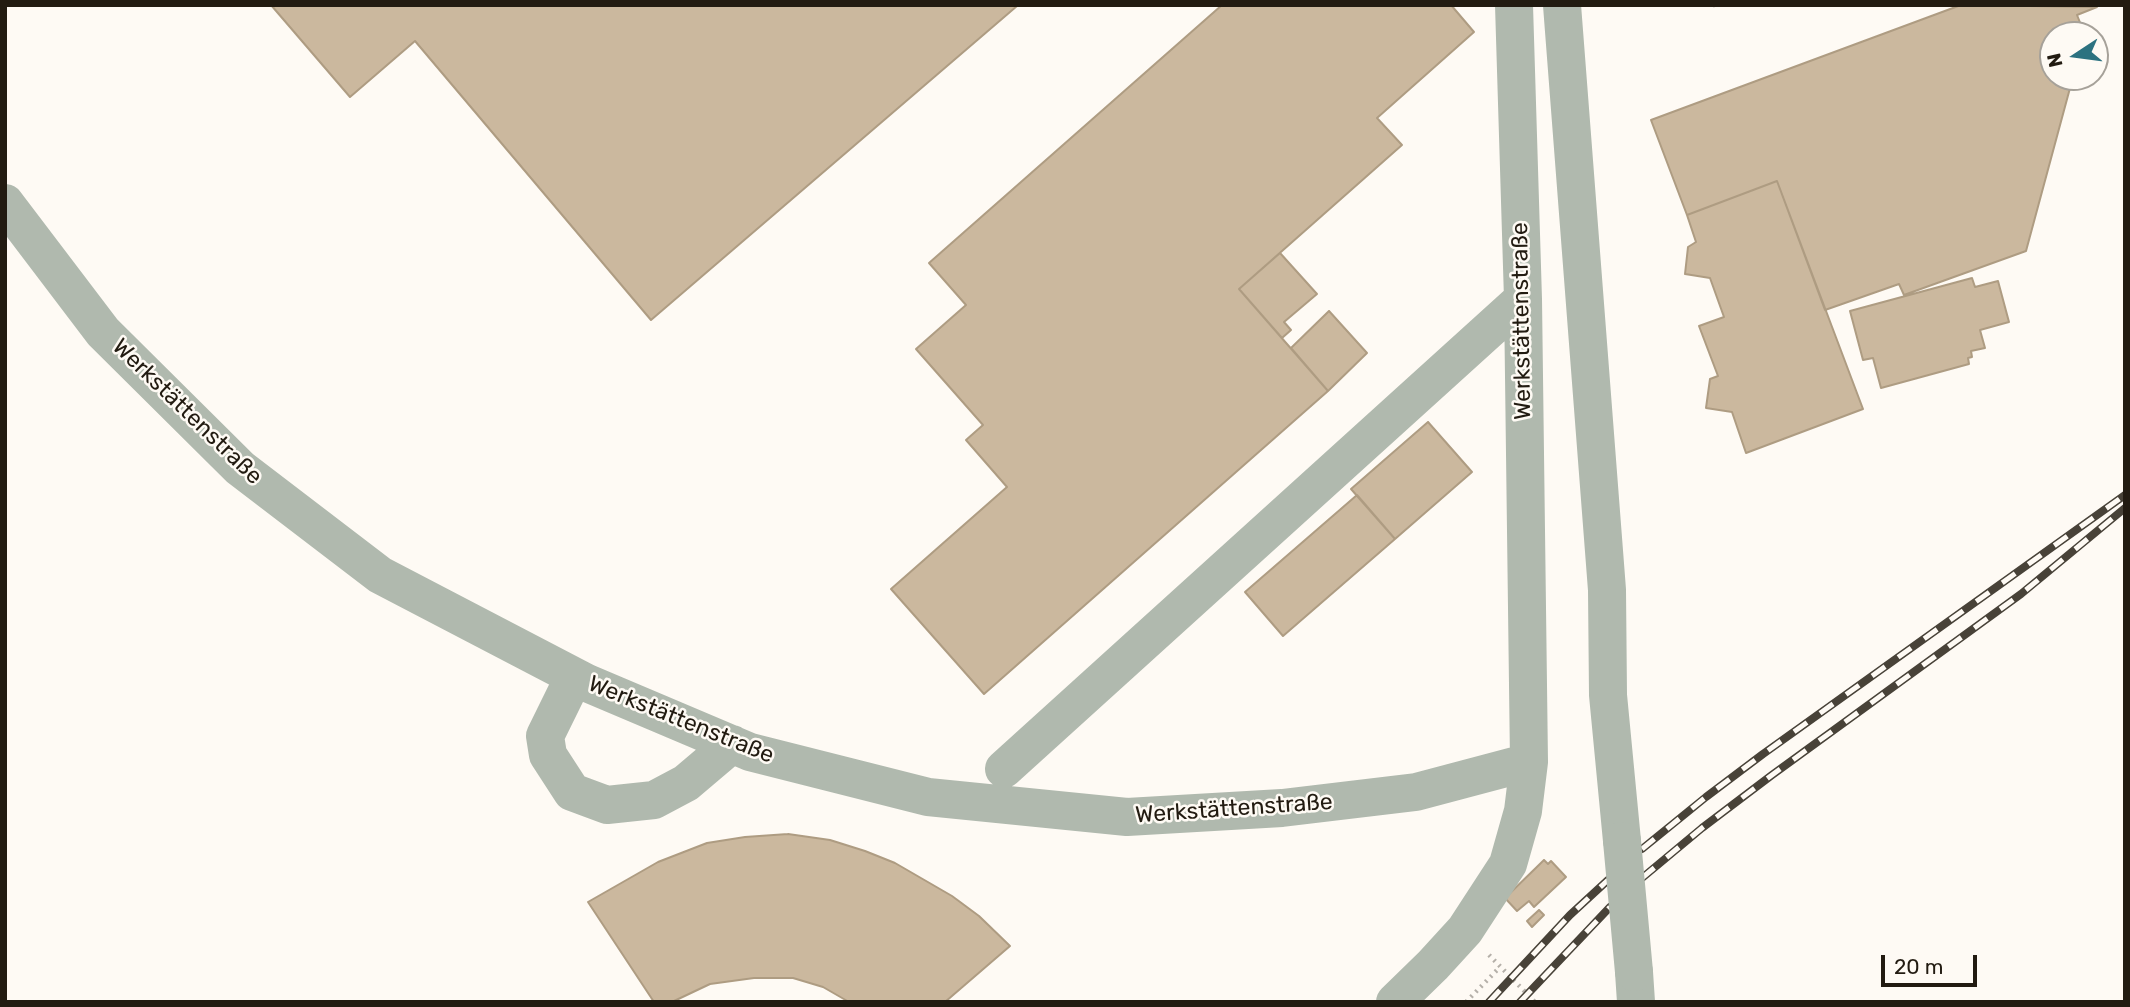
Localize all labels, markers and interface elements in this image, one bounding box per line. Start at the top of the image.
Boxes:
north arrow [2039,21,2109,91]
text: N [2042,51,2068,70]
street label: Werkstättenstraße [1506,222,1538,420]
street label: Werkstättenstraße [106,333,268,491]
street label: Werkstättenstraße [584,670,778,770]
street label: Werkstättenstraße [1134,788,1334,830]
scale bar [1885,940,1981,984]
text: 20 m [1894,954,1943,979]

